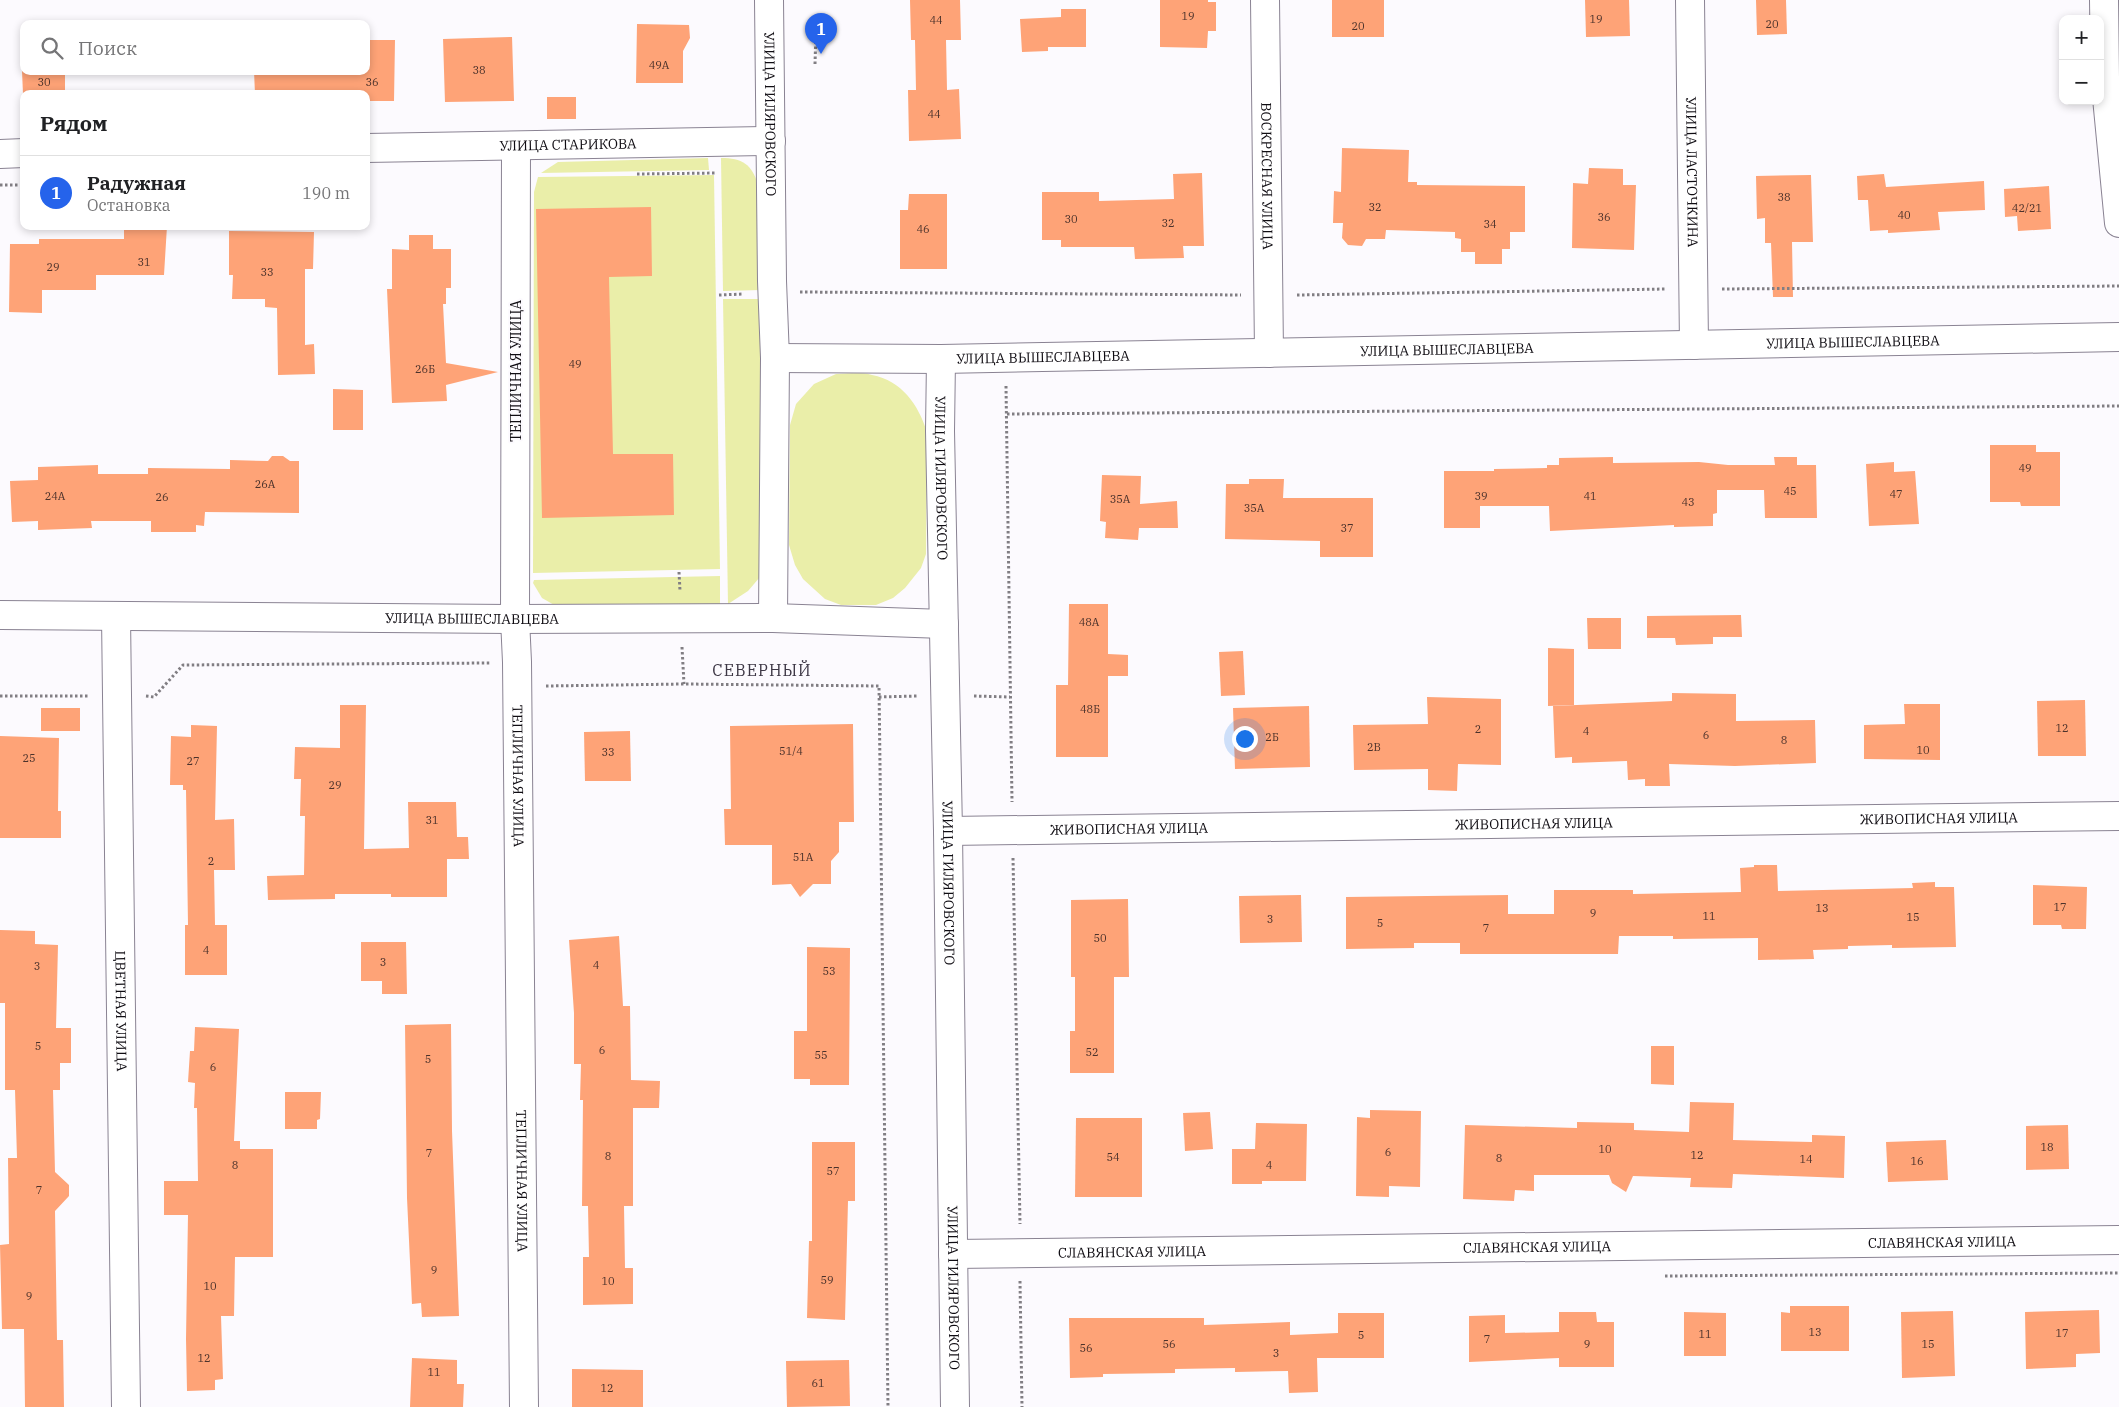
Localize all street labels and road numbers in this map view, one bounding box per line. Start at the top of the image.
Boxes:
street label: УЛИЦА ГИЛЯРОВСКОГО [760,32,780,196]
street label: УЛИЦА ЛАСТОЧКИНА [1682,97,1702,248]
street label: ВОСКРЕСНАЯ УЛИЦА [1257,102,1277,250]
street label: УЛИЦА СТАРИКОВА [499,134,637,155]
street label: ТЕПЛИЧНАЯ УЛИЦА [507,300,525,442]
street label: УЛИЦА ВЫШЕСЛАВЦЕВА [1766,331,1940,353]
street label: УЛИЦА ВЫШЕСЛАВЦЕВА [1360,339,1534,360]
street label: УЛИЦА ВЫШЕСЛАВЦЕВА [956,346,1130,368]
street label: УЛИЦА ГИЛЯРОВСКОГО [931,396,952,560]
street label: УЛИЦА ВЫШЕСЛАВЦЕВА [385,609,559,628]
street label: ТЕПЛИЧНАЯ УЛИЦА [508,705,528,848]
street label: УЛИЦА ГИЛЯРОВСКОГО [938,801,959,965]
street label: ЖИВОПИСНАЯ УЛИЦА [1860,808,2018,828]
street label: ЖИВОПИСНАЯ УЛИЦА [1455,813,1613,834]
street label: ЖИВОПИСНАЯ УЛИЦА [1050,819,1208,839]
street label: ЦВЕТНАЯ УЛИЦА [111,950,131,1072]
street label: ТЕПЛИЧНАЯ УЛИЦА [512,1110,532,1253]
street label: УЛИЦА ГИЛЯРОВСКОГО [944,1206,964,1370]
street label: СЛАВЯНСКАЯ УЛИЦА [1868,1232,2016,1252]
street label: СЛАВЯНСКАЯ УЛИЦА [1463,1237,1612,1257]
street label: СЛАВЯНСКАЯ УЛИЦА [1058,1242,1207,1262]

